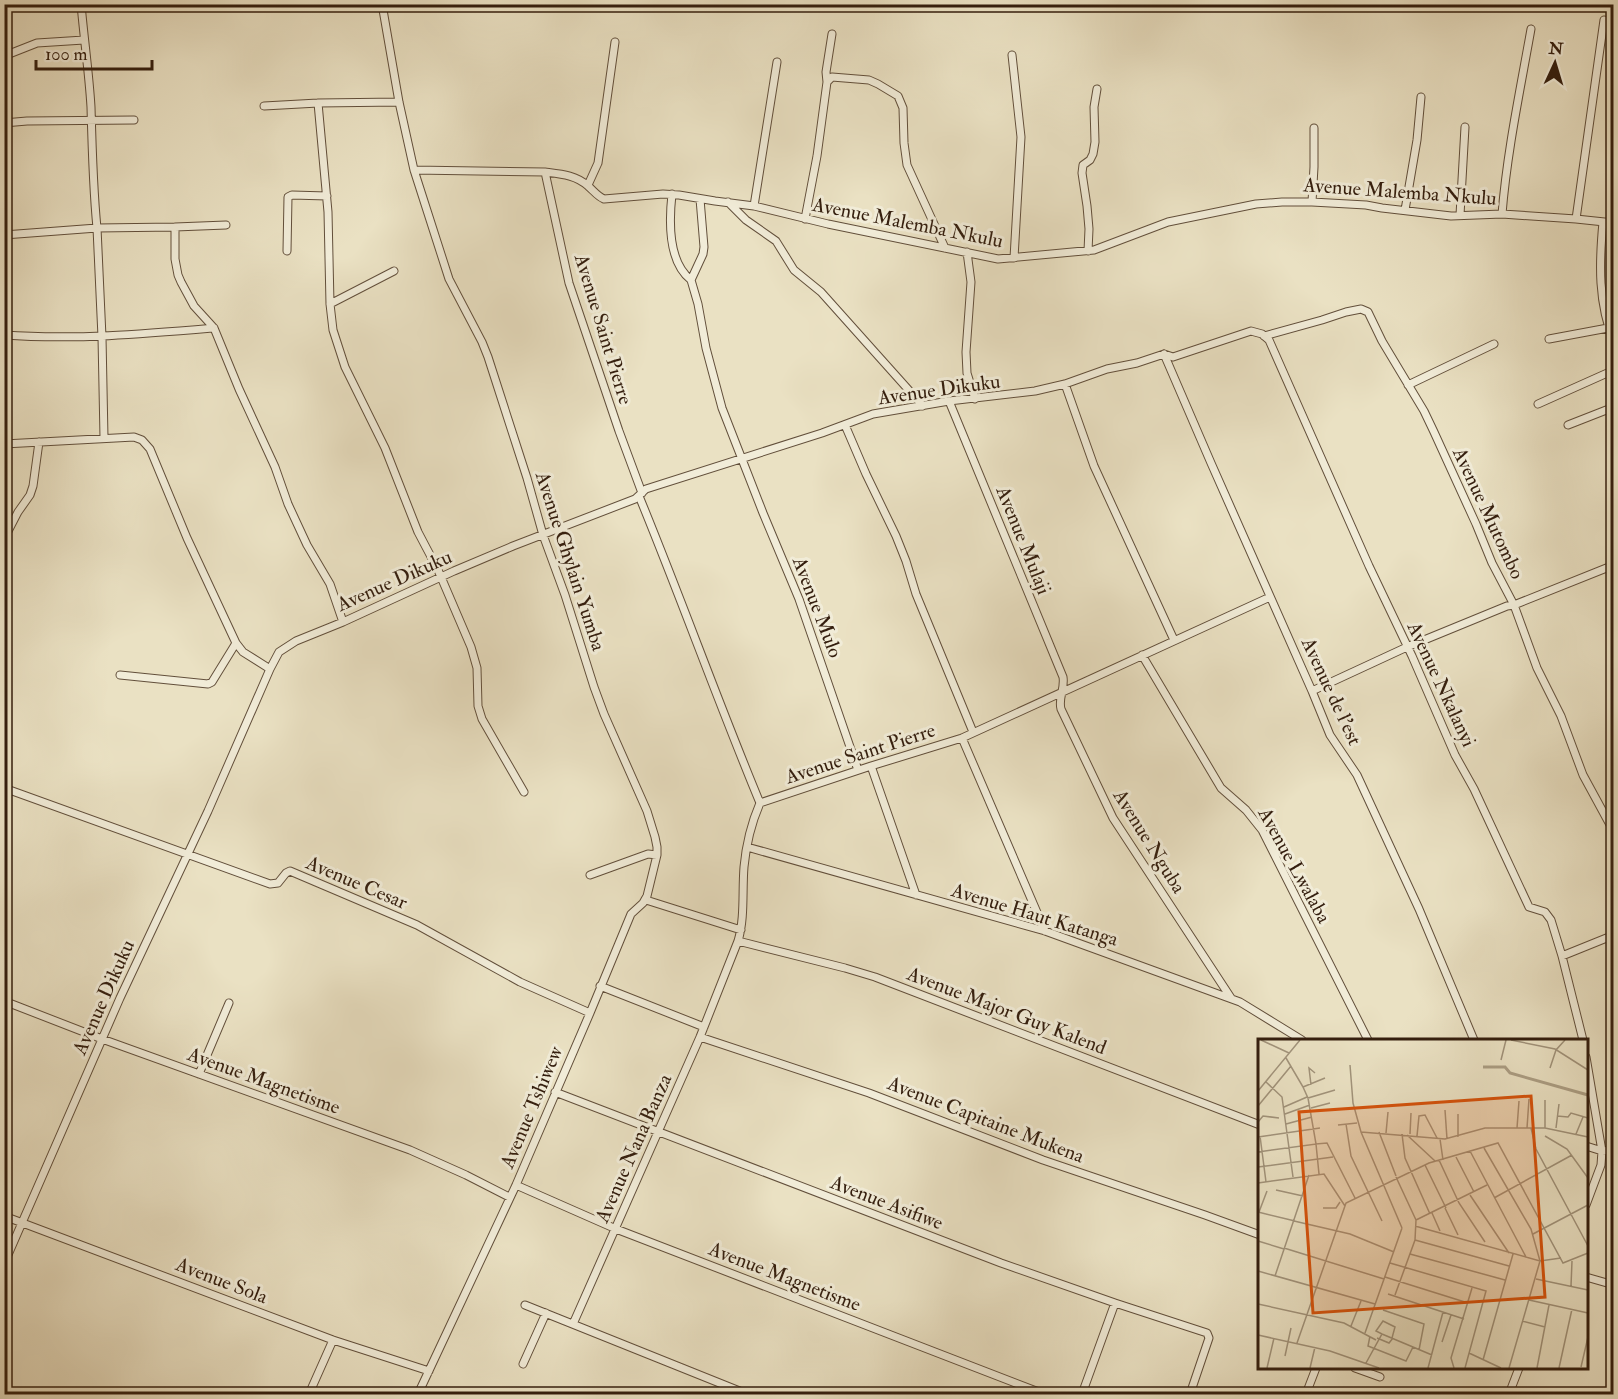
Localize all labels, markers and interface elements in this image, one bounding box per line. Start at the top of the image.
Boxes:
scale bar [36,33,152,71]
north arrow [1525,33,1585,93]
text: N [1547,38,1564,60]
text: 100 m [45,43,88,66]
street label: Avenue Malemba Nkulu [1301,172,1497,211]
street label: Avenue Malemba Nkulu [809,192,1005,253]
street label: Avenue Saint Pierre [568,250,638,407]
street label: Avenue Dikuku [875,369,1002,411]
street label: Avenue Mutombo [1447,443,1530,583]
street label: Avenue Ghylain Yumba [529,467,612,655]
street label: Avenue Mulaji [990,481,1057,598]
street label: Avenue Dikuku [332,544,456,617]
street label: Avenue Mulo [786,552,848,661]
street label: Avenue Nkalanyi [1401,617,1481,751]
street label: Avenue de l'est [1295,632,1368,750]
street label: Avenue Saint Pierre [781,717,938,790]
street label: Avenue Nguba [1107,784,1192,899]
street label: Avenue Lwalaba [1252,802,1337,928]
street label: Avenue Cesar [301,850,412,915]
street label: Avenue Haut Katanga [948,877,1122,952]
street label: Avenue Dikuku [67,936,140,1060]
street label: Avenue Major Guy Kalend [903,961,1110,1060]
inset map [1258,1039,1588,1369]
street label: Avenue Magnetisme [183,1041,344,1120]
street label: Avenue Tshiwew [494,1042,569,1173]
street label: Avenue Nana Banza [589,1069,678,1227]
street label: Avenue Capitaine Mukena [883,1070,1088,1170]
street label: Avenue Asifiwe [826,1169,947,1235]
street label: Avenue Magnetisme [704,1236,864,1317]
street label: Avenue Sola [172,1251,272,1310]

